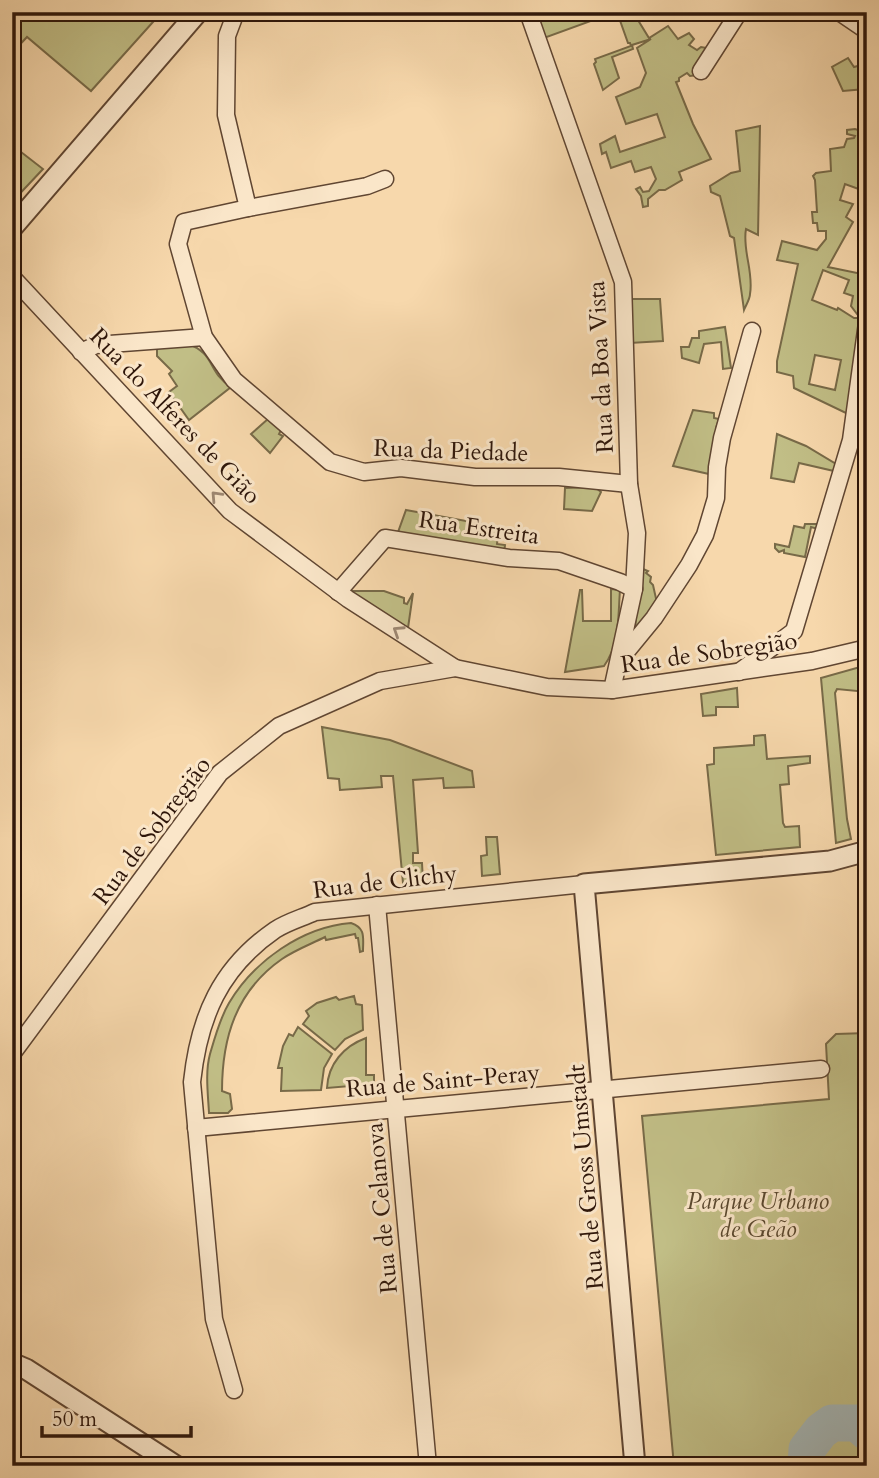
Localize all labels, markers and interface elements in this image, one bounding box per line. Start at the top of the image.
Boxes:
street label: Rua da Boa Vista [580,279,622,454]
street label: Rua do Alferes de Gião [82,321,268,511]
street label: Rua da Piedade [373,432,529,470]
one-way arrow [211,491,224,504]
street label: Rua Estreita [417,503,542,553]
street label: Rua de Sobregião [619,624,799,682]
one-way arrow [393,627,406,640]
street label: Rua de Sobregião [85,750,219,912]
street label: Rua de Clichy [311,857,459,907]
street label: Rua de Saint-Peray [345,1056,542,1106]
street label: Rua de Gross Umstadt [560,1062,612,1291]
street label: Rua de Celanova [358,1120,406,1295]
park label: Parque Urbano de Geão [687,1185,829,1246]
scale bar [42,1394,191,1438]
text: 50 m [52,1405,97,1434]

